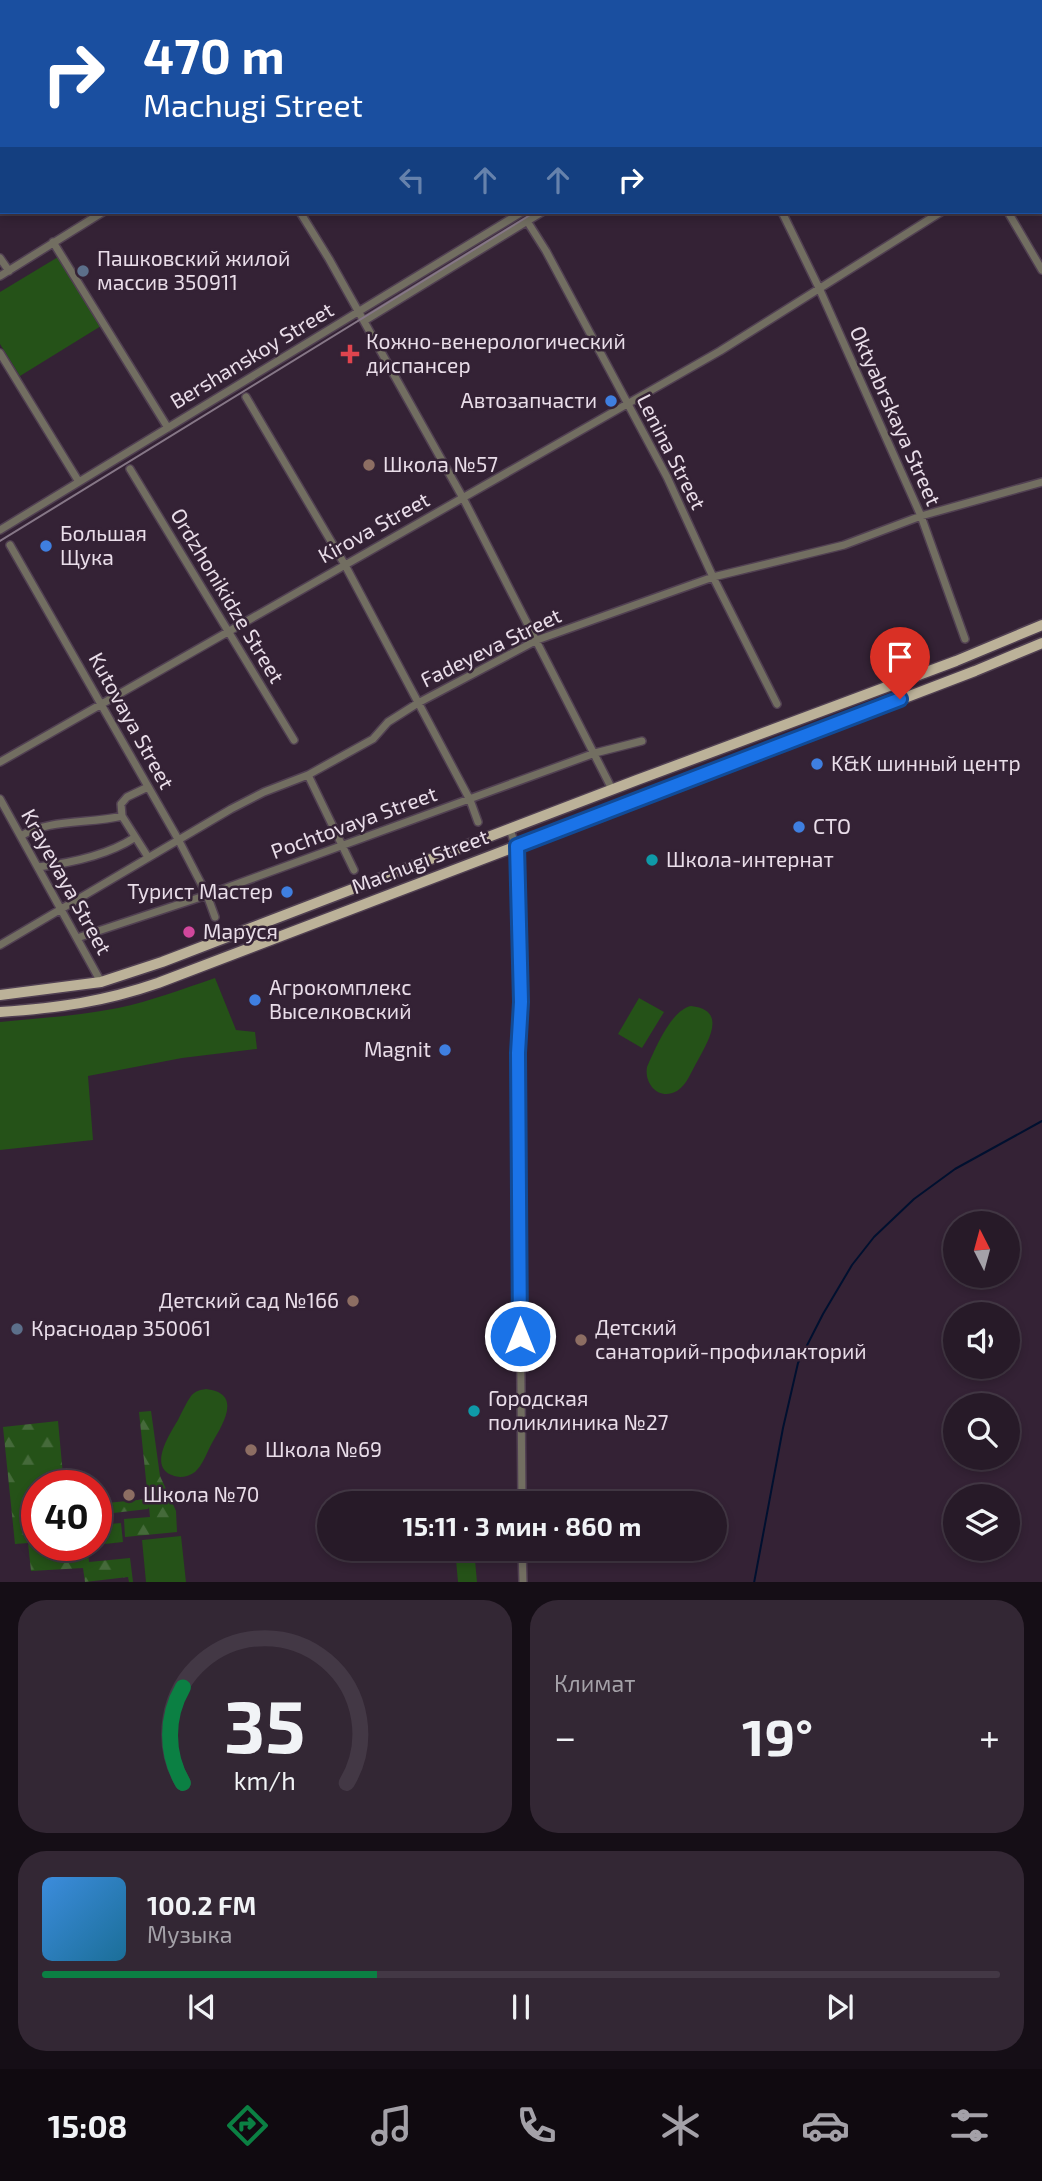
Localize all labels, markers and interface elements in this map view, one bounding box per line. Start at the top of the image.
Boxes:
text: 470 m [143,25,285,84]
icon: right [28,28,119,119]
text: Machugi Street [143,85,363,123]
icon: left [393,161,431,199]
icon: ahead [466,161,504,199]
icon: ahead [539,161,577,199]
icon: right [612,161,650,199]
place label: Пашковский жилой массив 350911 [97,245,290,294]
marker: Пашковский жилой массив 350911 [75,263,91,279]
street label: Bershanskoy Street [165,296,337,413]
street label: Oktyabrskaya Street [845,322,947,509]
place label: Кожно-венерологический диспансер [366,328,626,377]
marker: Кожно-венерологический диспансер [340,344,360,364]
place label: Автозапчасти [461,387,597,412]
street label: Lenina Street [633,389,712,513]
marker: Автозапчасти [603,393,619,409]
place label: Школа №57 [383,451,498,476]
marker: Школа №57 [361,457,377,473]
street label: Kirova Street [313,486,433,567]
street label: Ordzhonikidze Street [166,503,290,687]
place label: Большая Щука [60,520,147,570]
marker: Большая Щука [38,538,54,554]
street label: Fadeyeva Street [416,602,565,692]
pin [870,627,930,699]
icon: arrive [881,638,919,676]
street label: Kutovaya Street [84,648,180,793]
place label: K&K шинный центр [831,750,1021,775]
marker: K&K шинный центр [809,756,825,772]
street label: Pochtovaya Street [267,780,440,863]
street label: Krayevaya Street [17,804,118,958]
place label: СТО [813,813,851,838]
marker: СТО [791,819,807,835]
street label: Machugi Street [348,823,491,898]
place label: Школа-интернат [666,846,834,871]
marker: Школа-интернат [644,852,660,868]
place label: Турист Мастер [127,878,273,904]
marker: Турист Мастер [279,884,295,900]
place label: Маруся [203,918,278,944]
marker: Маруся [181,924,197,940]
place label: Агрокомплекс Выселковский [269,974,412,1023]
marker: Агрокомплекс Выселковский [247,992,263,1008]
place label: Magnit [364,1036,431,1061]
marker: Magnit [437,1042,453,1058]
north arrow [943,1211,1020,1288]
map controls [943,1211,1020,1561]
place label: Детский сад №166 [159,1287,339,1312]
marker: Детский сад №166 [345,1293,361,1309]
position arrow [483,1299,557,1373]
button: sound [943,1302,1020,1379]
place label: Детский санаторий-профилакторий [595,1314,867,1363]
place label: Краснодар 350061 [31,1315,211,1340]
marker: Краснодар 350061 [9,1321,25,1337]
marker: Детский санаторий-профилакторий [573,1332,589,1348]
place label: Городская поликлиника №27 [488,1385,669,1434]
button: search [943,1393,1020,1470]
marker: Городская поликлиника №27 [466,1403,482,1419]
place label: Школа №69 [265,1436,382,1461]
marker: Школа №69 [243,1442,259,1458]
speed limit sign: 40 [21,1470,112,1561]
place label: Школа №70 [143,1481,259,1506]
button: layers [943,1484,1020,1561]
marker: Школа №70 [121,1487,137,1503]
text: 15:11 · 3 мин · 860 m [402,1510,642,1541]
text: Климат [554,1669,635,1697]
text: 35 [224,1680,306,1768]
text: 19° [742,1704,813,1766]
text: − [554,1713,576,1759]
text: + [979,1713,1000,1759]
text: km/h [234,1764,296,1794]
text: 100.2 FM [147,1889,256,1920]
text: Музыка [147,1920,232,1948]
icon: previous [183,1988,221,2026]
icon: pause [502,1988,540,2026]
icon: next [821,1988,859,2026]
icon: directions [223,2101,272,2150]
icon: music [367,2101,416,2150]
icon: phone [512,2101,561,2150]
icon: climate [656,2101,705,2150]
icon: car [801,2101,850,2150]
icon: filters [945,2101,994,2150]
text: 15:08 [48,2106,128,2144]

